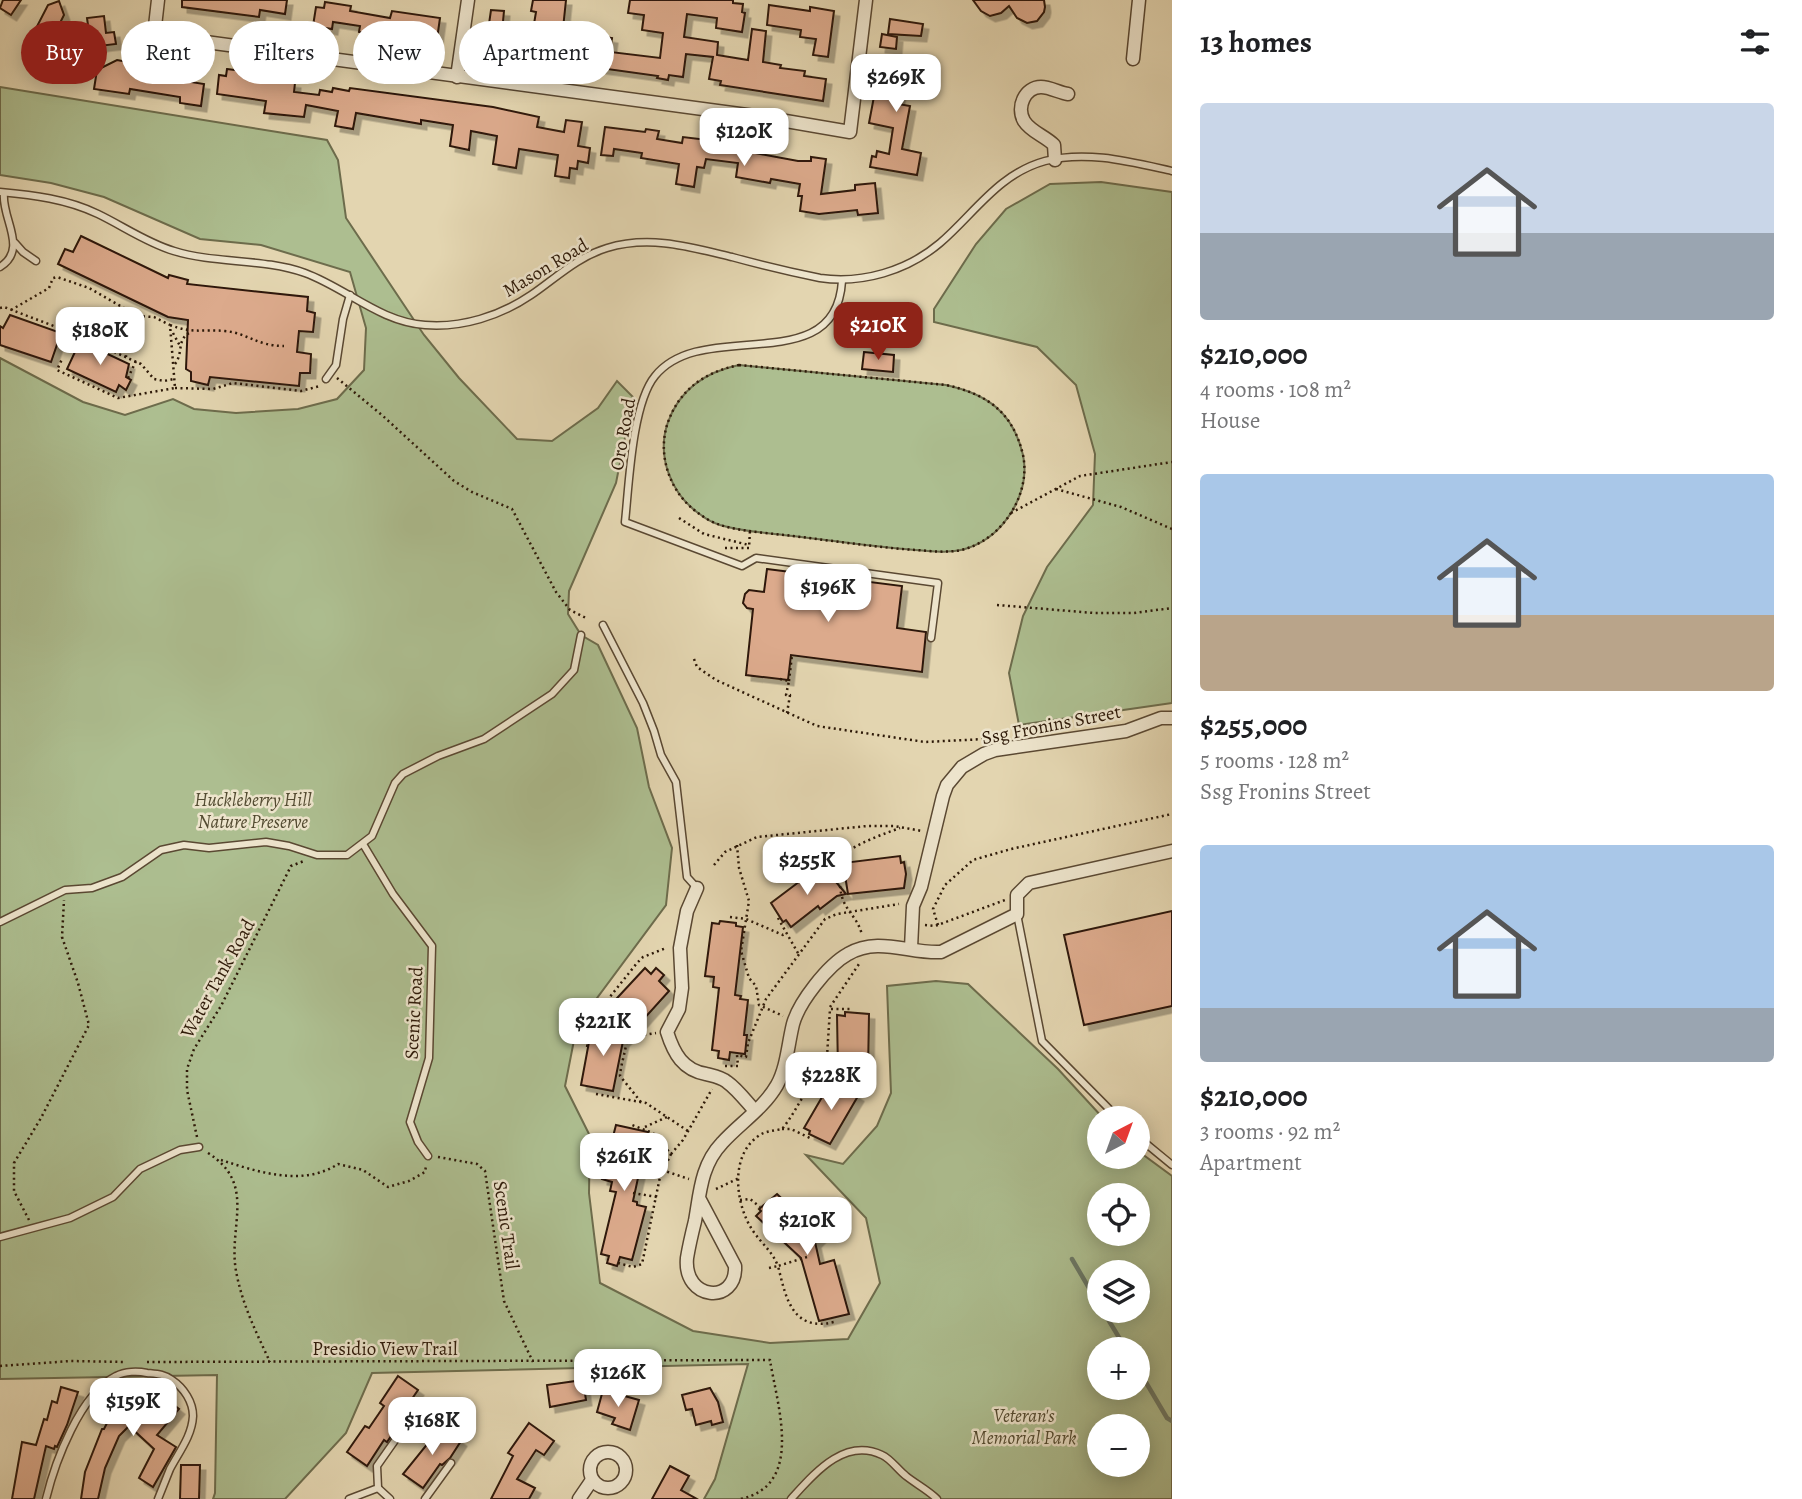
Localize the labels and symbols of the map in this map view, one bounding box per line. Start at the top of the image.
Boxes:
pin: $269K [847,54,945,114]
pin: $120K [695,108,793,168]
street label: Mason Road [498,232,594,304]
pin: $210K [829,302,927,362]
pin: $180K [51,308,149,367]
street label: Oro Road [604,395,642,472]
pin: $196K [779,564,877,624]
street label: Ssg Fronins Street [979,699,1123,751]
park label: Huckleberry Hill Nature Preserve [194,787,312,835]
pin: $255K [758,838,856,897]
street label: Water Tank Road [174,914,262,1044]
street label: Scenic Road [399,965,429,1060]
pin: $221K [554,998,652,1058]
pin: $228K [782,1052,880,1112]
north arrow [1087,1106,1150,1169]
pin: $261K [575,1134,673,1193]
street label: Scenic Trail [487,1179,525,1272]
pin: $210K [758,1198,856,1257]
street label: Presidio View Trail [312,1336,458,1362]
pin: $126K [569,1350,667,1409]
pin: $159K [84,1378,182,1438]
pin: $168K [383,1398,481,1457]
park label: Veteran's Memorial Park [972,1403,1076,1451]

